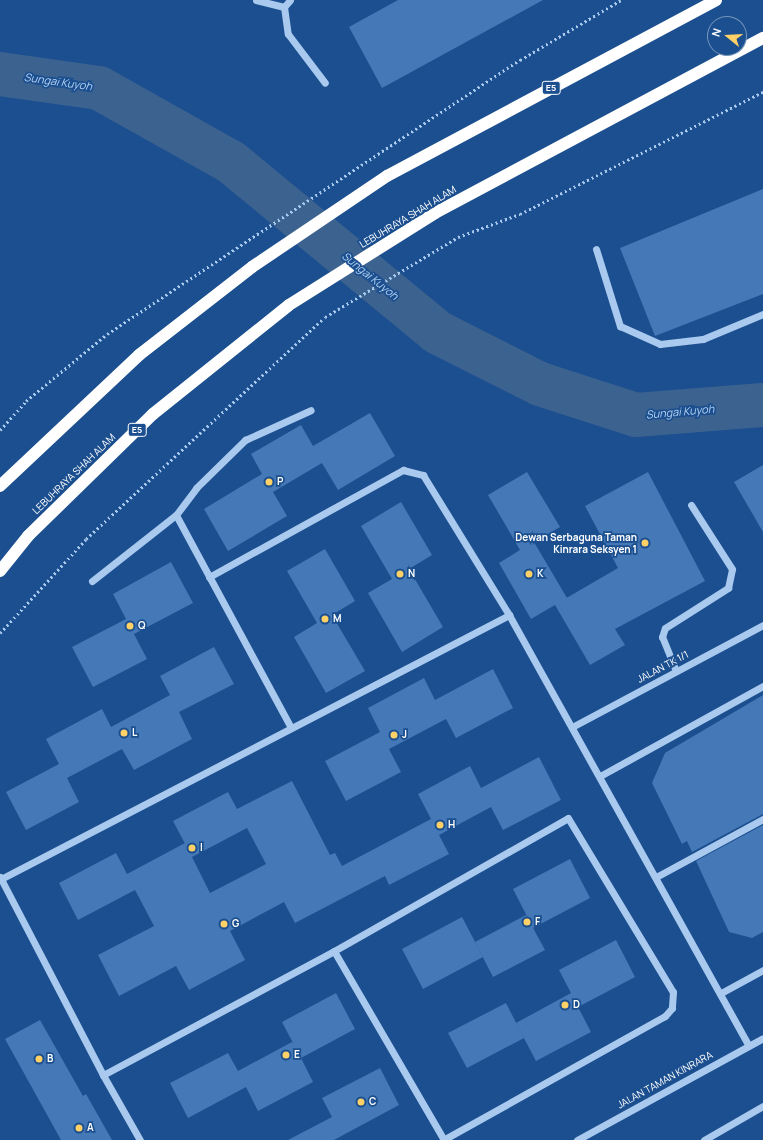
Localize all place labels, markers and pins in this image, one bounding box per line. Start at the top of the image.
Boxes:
place label: P [277,476,283,488]
marker: P [264,477,274,487]
place label: Dewan Serbaguna Taman Kinrara Seksyen 1 [515,531,637,554]
marker: Dewan Serbaguna Taman Kinrara Seksyen 1 [640,538,650,548]
place label: N [408,568,415,580]
place label: K [537,568,543,580]
marker: N [395,569,405,579]
marker: K [524,569,534,579]
place label: M [333,613,342,625]
marker: M [320,614,330,624]
place label: Q [138,620,145,632]
marker: Q [125,621,135,631]
place label: L [132,727,137,739]
marker: L [119,728,129,738]
place label: J [402,729,407,741]
marker: J [389,730,399,740]
place label: H [448,819,455,831]
marker: H [435,820,445,830]
place label: I [200,842,203,854]
marker: I [187,843,197,853]
place label: F [535,916,540,928]
marker: F [522,917,532,927]
place label: G [232,918,239,930]
marker: G [219,919,229,929]
place label: D [573,999,580,1011]
marker: D [560,1000,570,1010]
place label: E [294,1049,300,1061]
marker: E [281,1050,291,1060]
place label: B [47,1053,53,1065]
marker: B [34,1054,44,1064]
place label: C [369,1096,376,1108]
marker: C [356,1097,366,1107]
place label: A [87,1122,94,1134]
marker: A [74,1123,84,1133]

